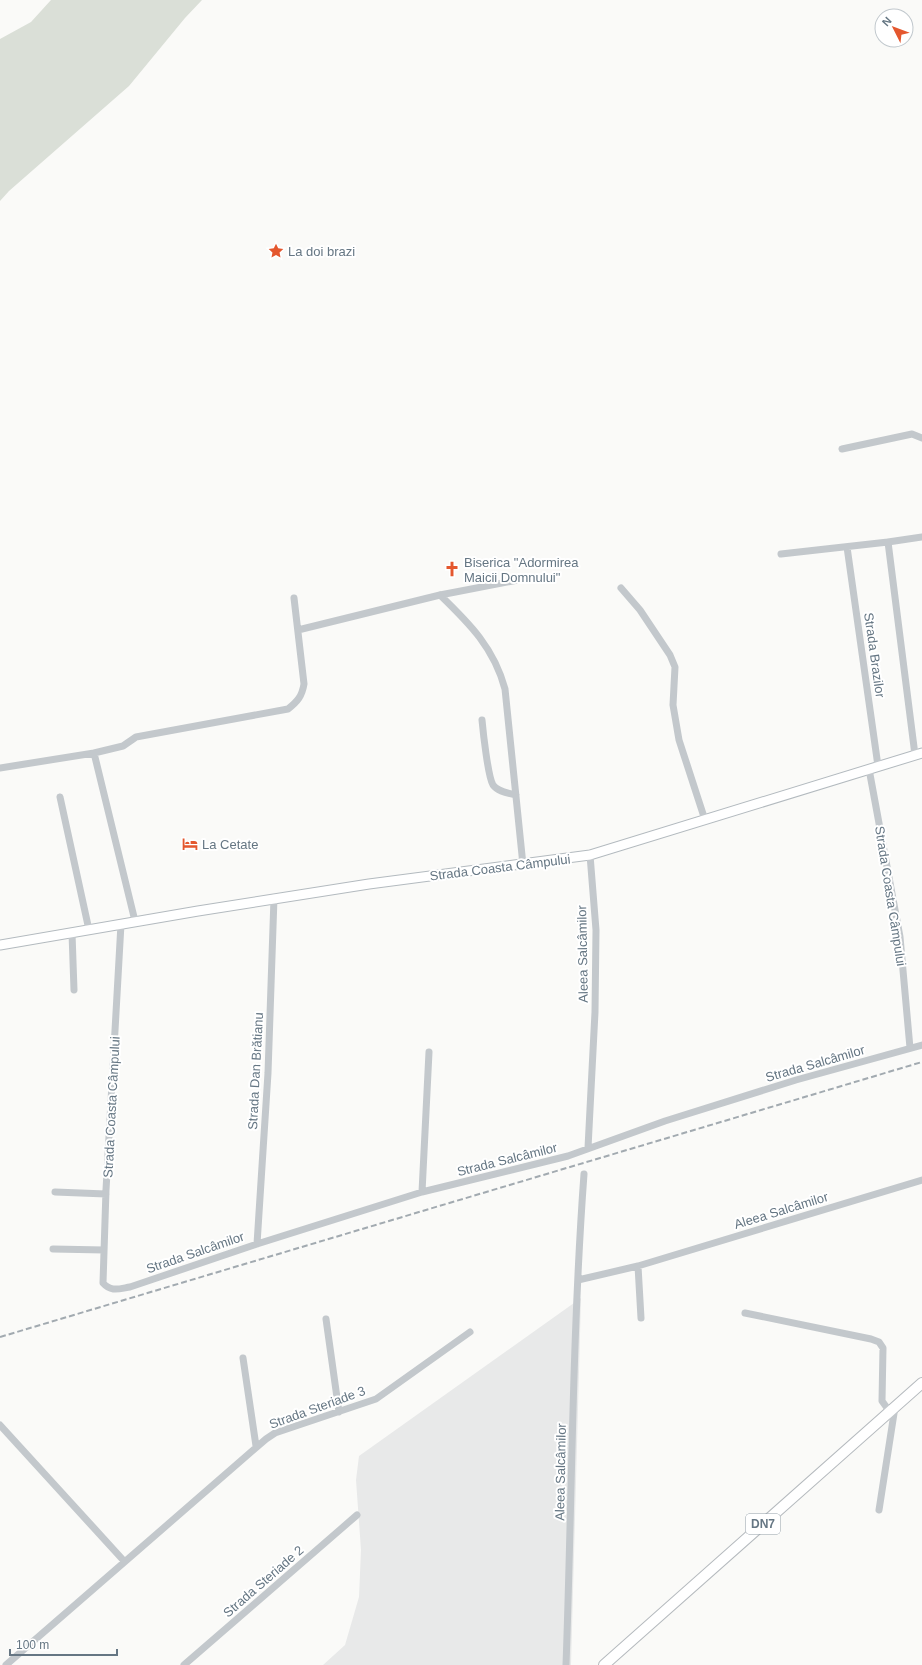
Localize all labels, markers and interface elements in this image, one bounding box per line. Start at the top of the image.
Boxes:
north arrow [874,8,914,48]
text: N [879,14,894,28]
place icon: La doi brazi [267,242,285,260]
place label: La doi brazi [288,244,355,259]
place label: Biserica "Adormirea Maicii Domnului" [464,555,579,585]
church icon: Biserica "Adormirea Maicii Domnului" [443,560,461,578]
street label: Strada Brazilor [861,611,888,699]
street label: Strada Coasta Câmpului [872,825,909,967]
hotel icon: La Cetate [181,835,199,853]
place label: La Cetate [202,837,258,852]
street label: Strada Coasta Câmpului [429,851,571,884]
street label: Aleea Salcâmilor [574,904,591,1003]
street label: Strada Dan Brătianu [245,1012,266,1130]
street label: Strada Coasta Câmpului [100,1036,123,1178]
street label: Strada Salcâmilor [764,1042,867,1085]
street label: Strada Salcâmilor [456,1140,559,1179]
street label: Aleea Salcâmilor [732,1189,831,1232]
street label: Strada Salcâmilor [144,1228,247,1276]
street label: Strada Steriade 3 [267,1383,367,1432]
street label: Aleea Salcâmilor [552,1422,569,1521]
road number: DN7 [746,1514,780,1534]
street label: Strada Steriade 2 [220,1543,306,1620]
scale bar [10,1631,117,1657]
text: 100 m [16,1638,49,1652]

